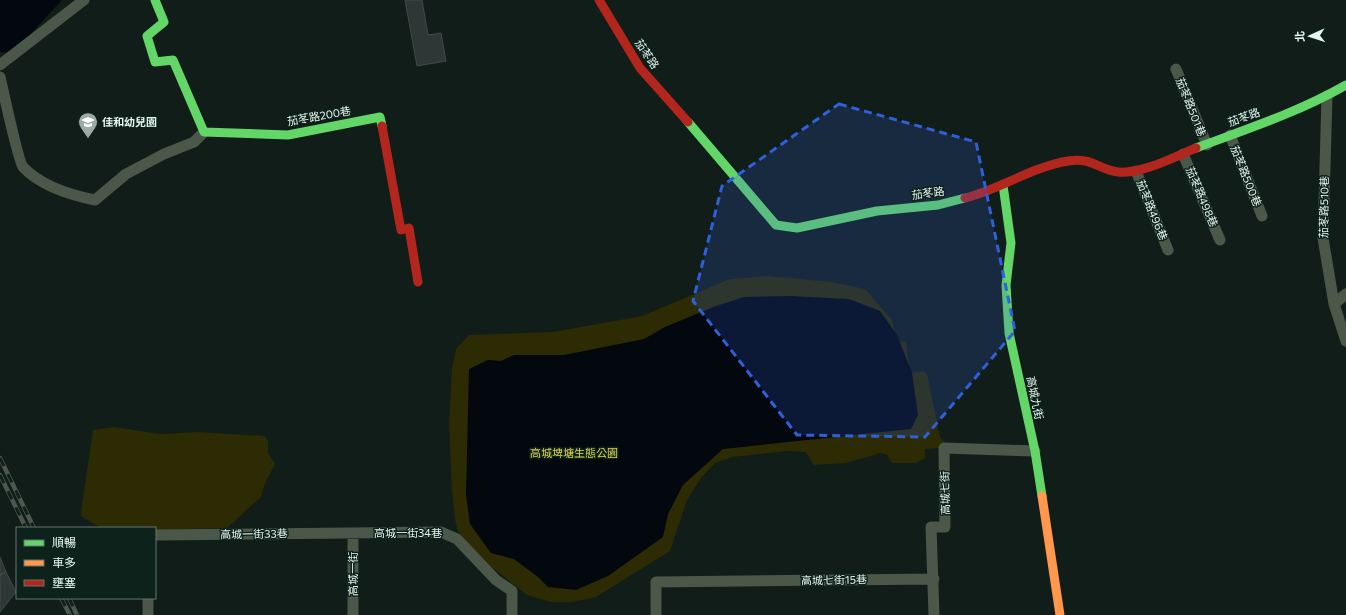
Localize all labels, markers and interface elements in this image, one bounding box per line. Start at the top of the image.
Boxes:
north arrow [1290,16,1330,56]
text: 北 [1293,31,1306,42]
street label: 茄苳路 [633,36,662,71]
street label: 茄苳路501巷 [1174,76,1209,138]
street label: 茄苳路200巷 [286,104,352,128]
street label: 茄苳路 [1226,105,1262,128]
school or university icon: 佳和幼兒園 [77,111,99,139]
place label: 佳和幼兒園 [102,115,157,128]
street label: 茄苳路500巷 [1228,143,1265,208]
street label: 茄苳路498巷 [1184,165,1221,229]
street label: 茄苳路510巷 [1316,176,1331,238]
street label: 茄苳路496巷 [1134,178,1170,242]
street label: 茄苳路 [911,184,945,201]
street label: 高城九街 [1025,375,1046,421]
park label: 高城埤塘生態公園 [530,446,618,459]
street label: 高城七街 [938,471,951,515]
street label: 高城一街33巷 [220,526,288,541]
street label: 高城一街34巷 [374,526,442,539]
legend [16,527,156,599]
text: 順暢 [52,535,76,549]
street label: 高城一街 [346,552,359,596]
text: 車多 [52,555,76,569]
street label: 高城七街15巷 [801,572,867,587]
text: 壅塞 [52,575,76,589]

